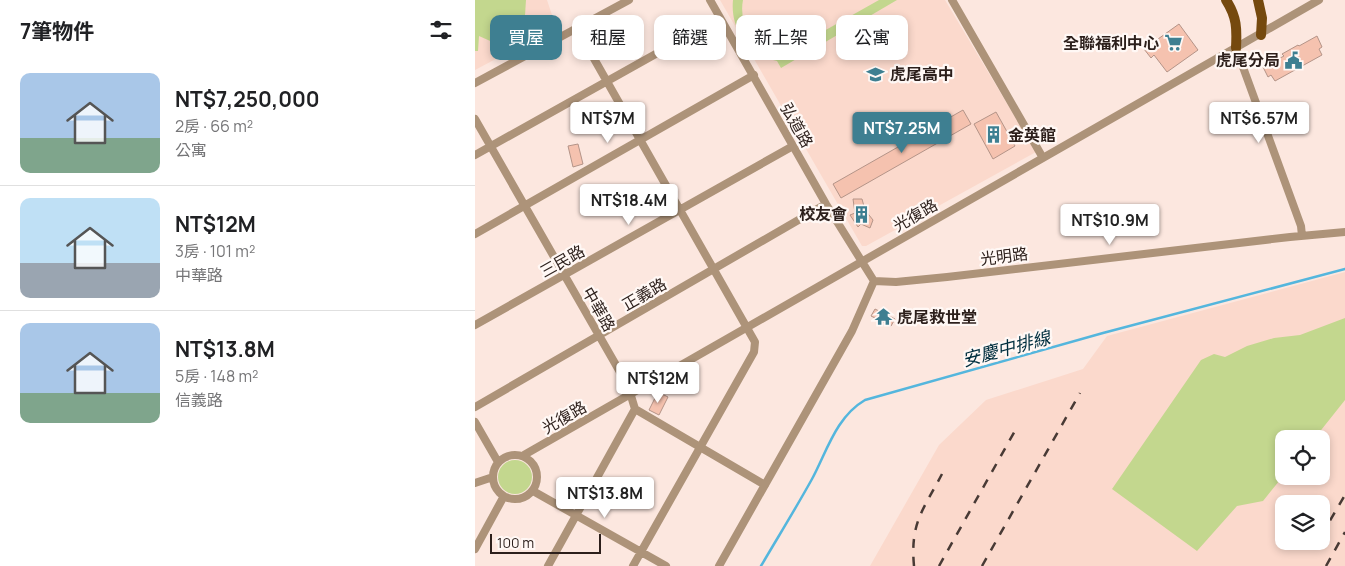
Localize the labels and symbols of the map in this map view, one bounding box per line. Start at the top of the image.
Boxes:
place label: 全聯福利中心 [1063,32,1159,54]
supermarket icon: 全聯福利中心 [1163,33,1183,53]
place label: 虎尾分局 [1216,49,1280,71]
public building icon: 虎尾分局 [1284,50,1304,70]
place label: 虎尾高中 [890,63,954,85]
school or university icon: 虎尾高中 [866,64,886,84]
street label: 弘道路 [776,99,818,151]
pin: NT$7M [573,102,643,144]
pin: NT$6.57M [1207,102,1311,144]
pin: NT$7.25M [850,112,954,154]
place label: 金英館 [1008,124,1056,146]
building icon: 金英館 [984,125,1004,145]
pin: NT$18.4M [577,184,681,226]
street label: 光復路 [889,193,941,237]
place label: 校友會 [799,203,847,225]
building icon: 校友會 [851,204,871,224]
pin: NT$10.9M [1058,204,1162,246]
street label: 三民路 [536,240,588,282]
street label: 光明路 [979,242,1029,270]
street label: 正義路 [618,272,670,316]
street label: 中華路 [577,283,621,335]
place label: 虎尾救世堂 [897,306,977,328]
temple icon: 虎尾救世堂 [873,307,893,327]
water label: 安慶中排線 [959,324,1055,371]
pin: NT$12M [617,362,699,404]
street label: 光復路 [538,395,590,439]
pin: NT$13.8M [553,476,657,519]
scale bar [490,531,601,554]

